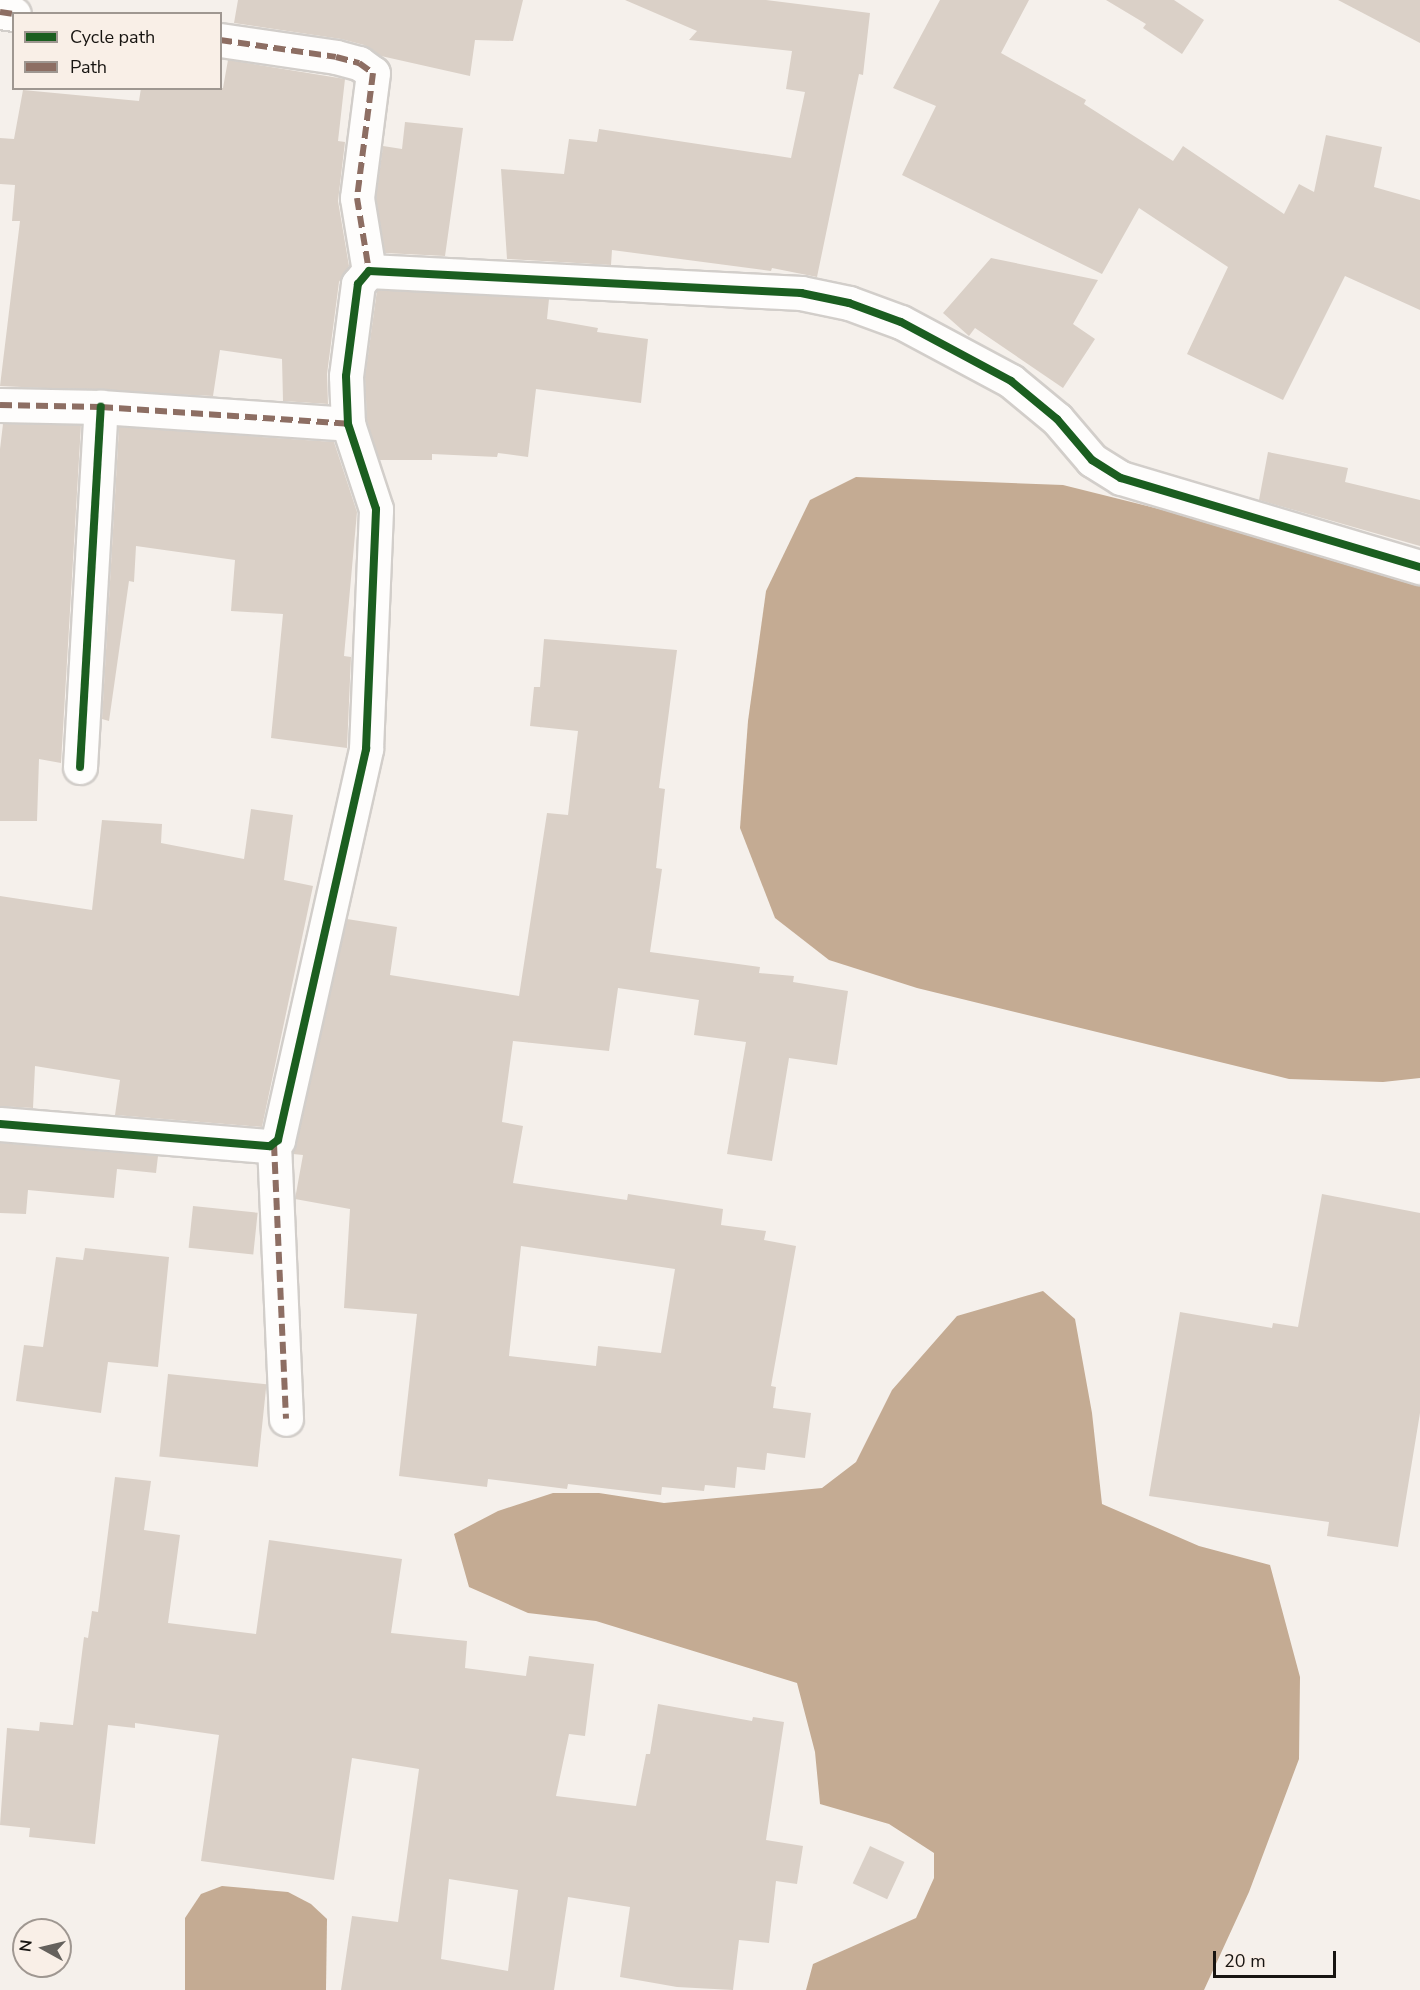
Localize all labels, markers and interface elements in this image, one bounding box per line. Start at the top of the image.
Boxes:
legend [12,12,222,90]
text: Cycle path [70,25,155,49]
text: Path [70,55,107,79]
north arrow [12,1918,72,1978]
text: N [14,1938,38,1953]
scale bar [1216,1939,1339,1977]
text: 20 m [1224,1949,1266,1973]

